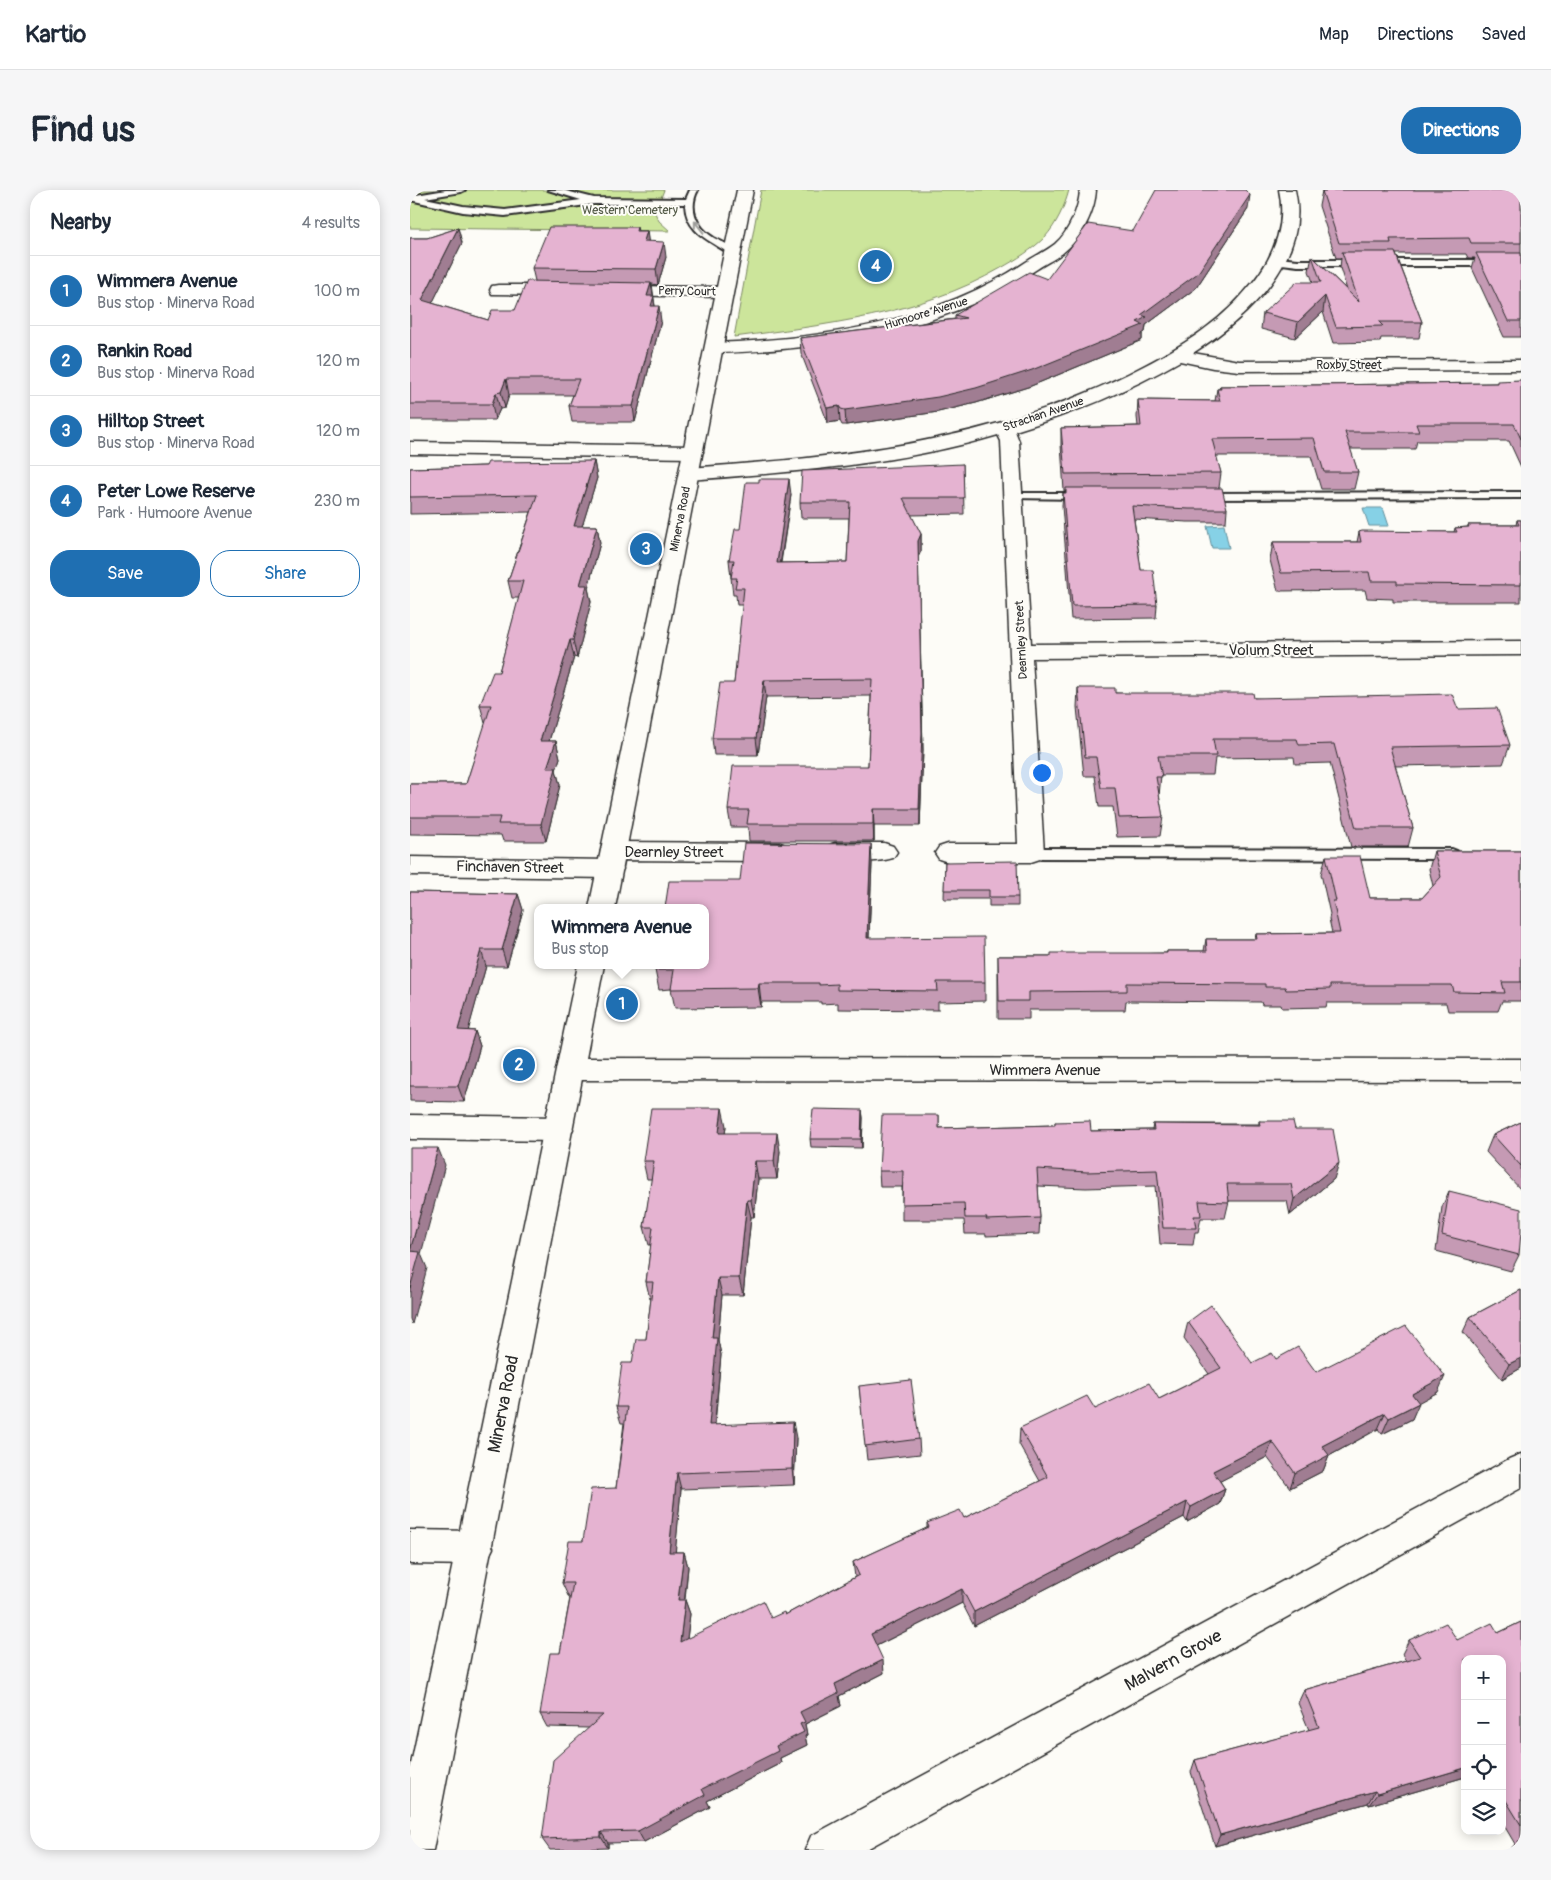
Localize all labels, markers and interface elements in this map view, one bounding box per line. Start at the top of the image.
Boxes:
text: Kartio [25,20,86,49]
text: Map [1319,23,1349,46]
text: Directions [1377,23,1453,46]
text: Saved [1481,23,1526,46]
button: Directions [1401,107,1521,154]
text: Find us [30,108,135,152]
park label: Western Cemetery [582,203,678,218]
text: Nearby [50,209,111,236]
text: 4 results [302,213,360,233]
one-way arrow [694,220,704,234]
pin: 4 [860,247,892,285]
text: Wimmera Avenue [97,269,237,293]
text: 1 [63,281,69,301]
text: 100 m [314,281,360,301]
street label: Perry Court [658,283,716,300]
text: Bus stop · Minerva Road [97,293,255,313]
street label: Humoore Avenue [883,294,970,333]
text: Rankin Road [97,339,192,363]
text: 2 [62,351,70,371]
text: 120 m [316,351,360,371]
street label: Roxby Street [1316,358,1382,373]
text: Bus stop · Minerva Road [97,363,255,383]
street label: Strachan Avenue [1001,394,1086,435]
text: Hilltop Street [97,409,204,433]
text: 3 [62,421,70,441]
text: 120 m [316,421,360,441]
text: Bus stop · Minerva Road [97,433,255,453]
text: Peter Lowe Reserve [97,479,255,503]
street label: Minerva Road [667,485,694,553]
text: 4 [61,491,71,511]
text: 230 m [314,491,360,511]
text: Park · Humoore Avenue [97,503,252,523]
pin: 3 [630,530,662,568]
button: Save [50,550,200,597]
button: Share [210,550,360,597]
street label: Dearnley Street [1012,600,1031,680]
street label: Volum Street [1229,641,1314,660]
your location [1029,760,1055,786]
street label: Dearnley Street [625,843,724,862]
street label: Finchaven Street [456,857,565,878]
popup [534,904,709,969]
text: Wimmera Avenue [551,915,692,939]
text: Bus stop [551,939,609,959]
pin: 1 [606,985,638,1023]
pin: 2 [503,1046,535,1084]
street label: Wimmera Avenue [990,1061,1101,1080]
street label: Minerva Road [483,1353,524,1455]
street label: Malvern Grove [1121,1624,1226,1697]
map controls [1461,1655,1506,1835]
button: + [1461,1655,1506,1700]
button: − [1461,1700,1506,1745]
button: locate [1461,1745,1506,1790]
button: layers [1461,1790,1506,1835]

